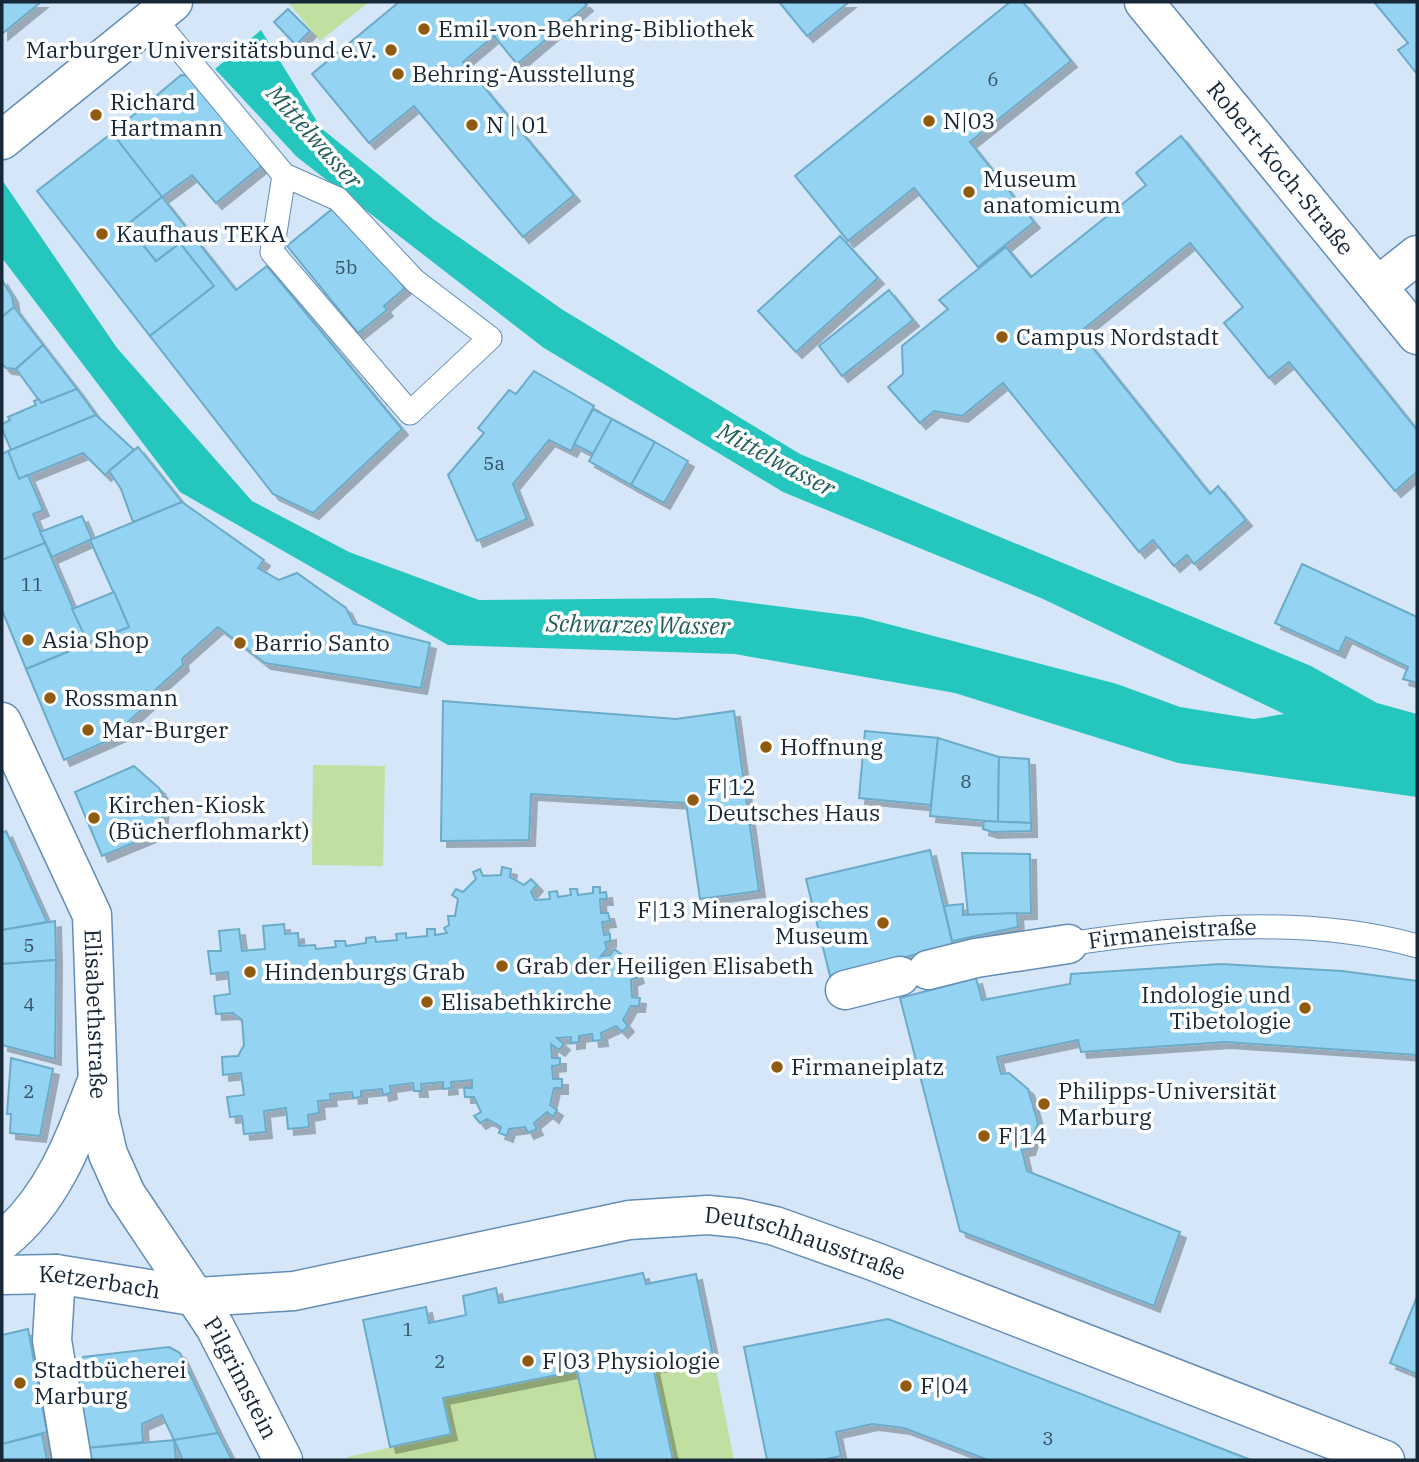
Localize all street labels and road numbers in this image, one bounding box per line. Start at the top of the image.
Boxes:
street label: Robert-Koch-Straße [1201,74,1361,261]
street label: Firmaneistraße [1086,911,1257,955]
street label: Elisabethstraße [78,928,114,1100]
street label: Deutschhausstraße [703,1199,911,1286]
street label: Ketzerbach [38,1258,163,1305]
street label: Pilgrimstein [198,1310,286,1444]

